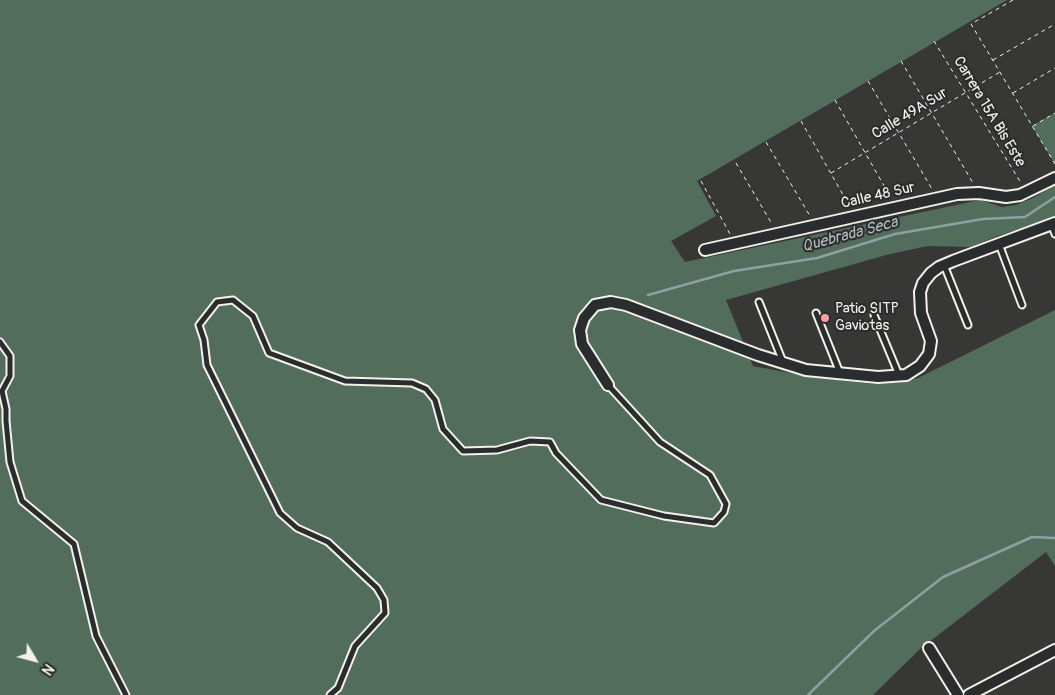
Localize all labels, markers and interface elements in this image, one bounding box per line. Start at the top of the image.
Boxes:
street label: Carrera 15A Bis Este [949,54,1029,170]
street label: Calle 49A Sur [869,84,951,144]
street label: Calle 48 Sur [839,179,917,213]
water label: Quebrada Seca [800,213,900,257]
place label: Patio SITP Gaviotas [835,300,899,335]
marker: Patio SITP Gaviotas [819,312,831,324]
north arrow [10,635,60,685]
text: N [38,660,57,678]

